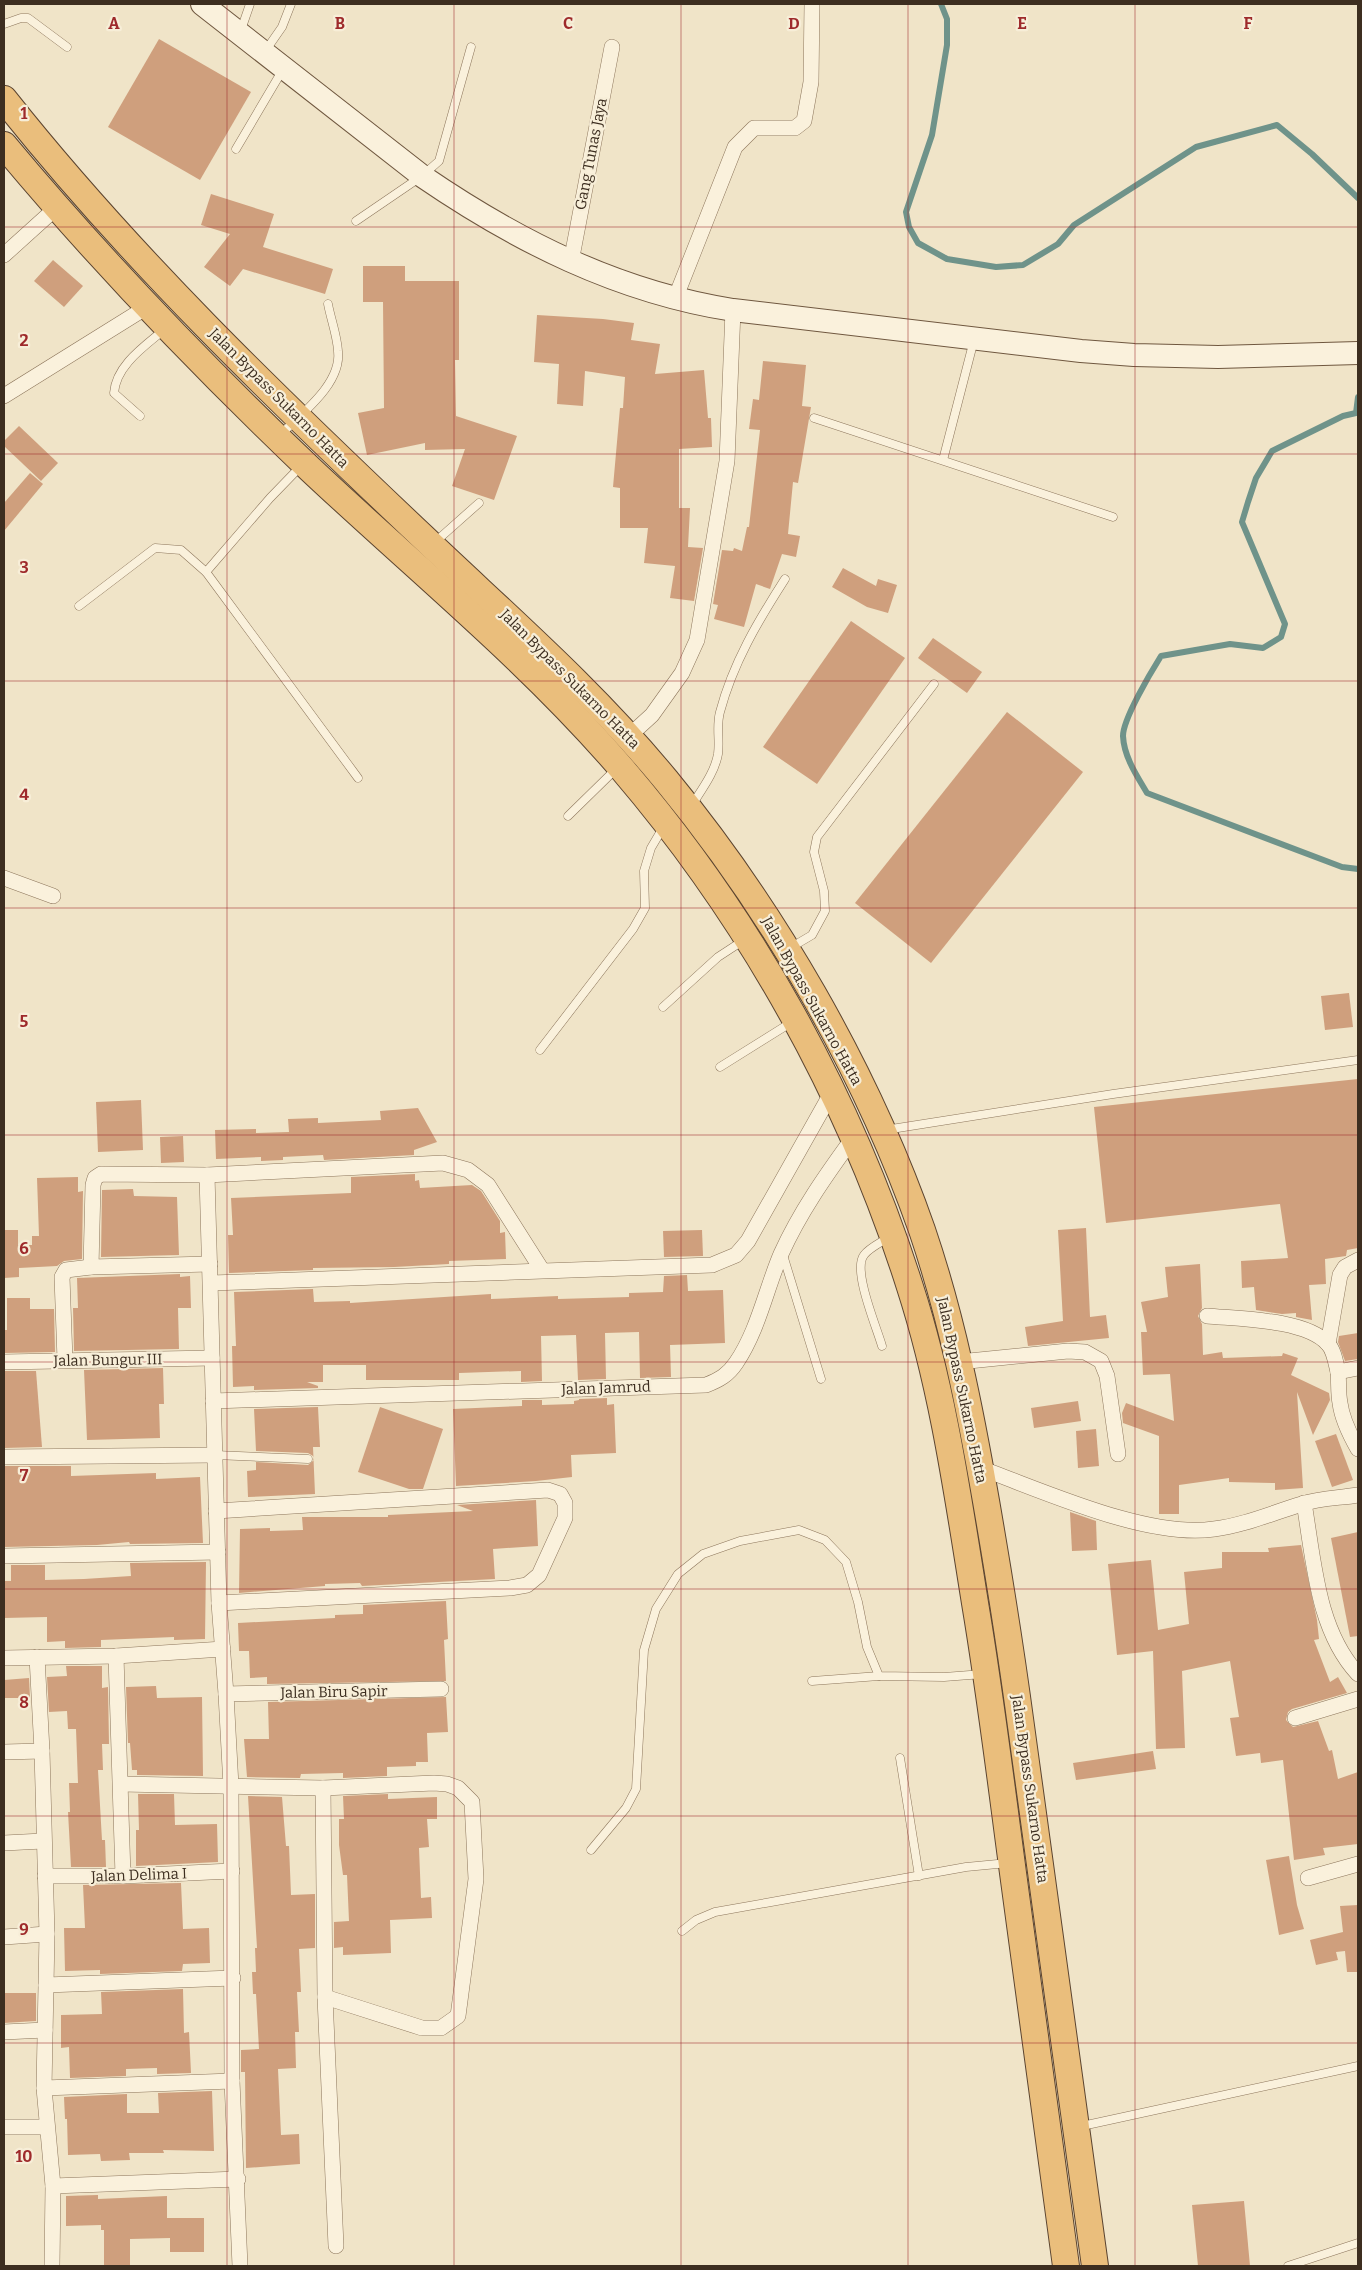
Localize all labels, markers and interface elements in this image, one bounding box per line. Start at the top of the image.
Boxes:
text: A [108,14,120,33]
text: B [335,14,345,33]
text: C [563,14,573,33]
text: D [788,14,800,33]
text: E [1017,14,1027,33]
text: F [1244,14,1253,33]
street label: Gang Tunas Jaya [571,96,611,212]
text: 1 [21,104,28,123]
street label: Jalan Bypass Sukarno Hatta [205,324,353,472]
text: 2 [19,331,29,350]
text: 3 [19,558,29,577]
street label: Jalan Bypass Sukarno Hatta [496,605,644,753]
text: 4 [19,785,29,804]
street label: Jalan Bypass Sukarno Hatta [758,913,866,1088]
text: 5 [20,1012,29,1031]
text: 6 [19,1239,29,1258]
street label: Jalan Bypass Sukarno Hatta [933,1294,991,1485]
street label: Jalan Bungur III [52,1350,163,1370]
street label: Jalan Jamrud [560,1377,651,1399]
text: 7 [20,1466,29,1485]
street label: Jalan Biru Sapir [279,1682,388,1702]
text: 8 [19,1693,29,1712]
street label: Jalan Bypass Sukarno Hatta [1008,1693,1052,1884]
street label: Jalan Delima I [90,1864,187,1886]
text: 9 [19,1920,29,1939]
text: 10 [15,2147,33,2166]

